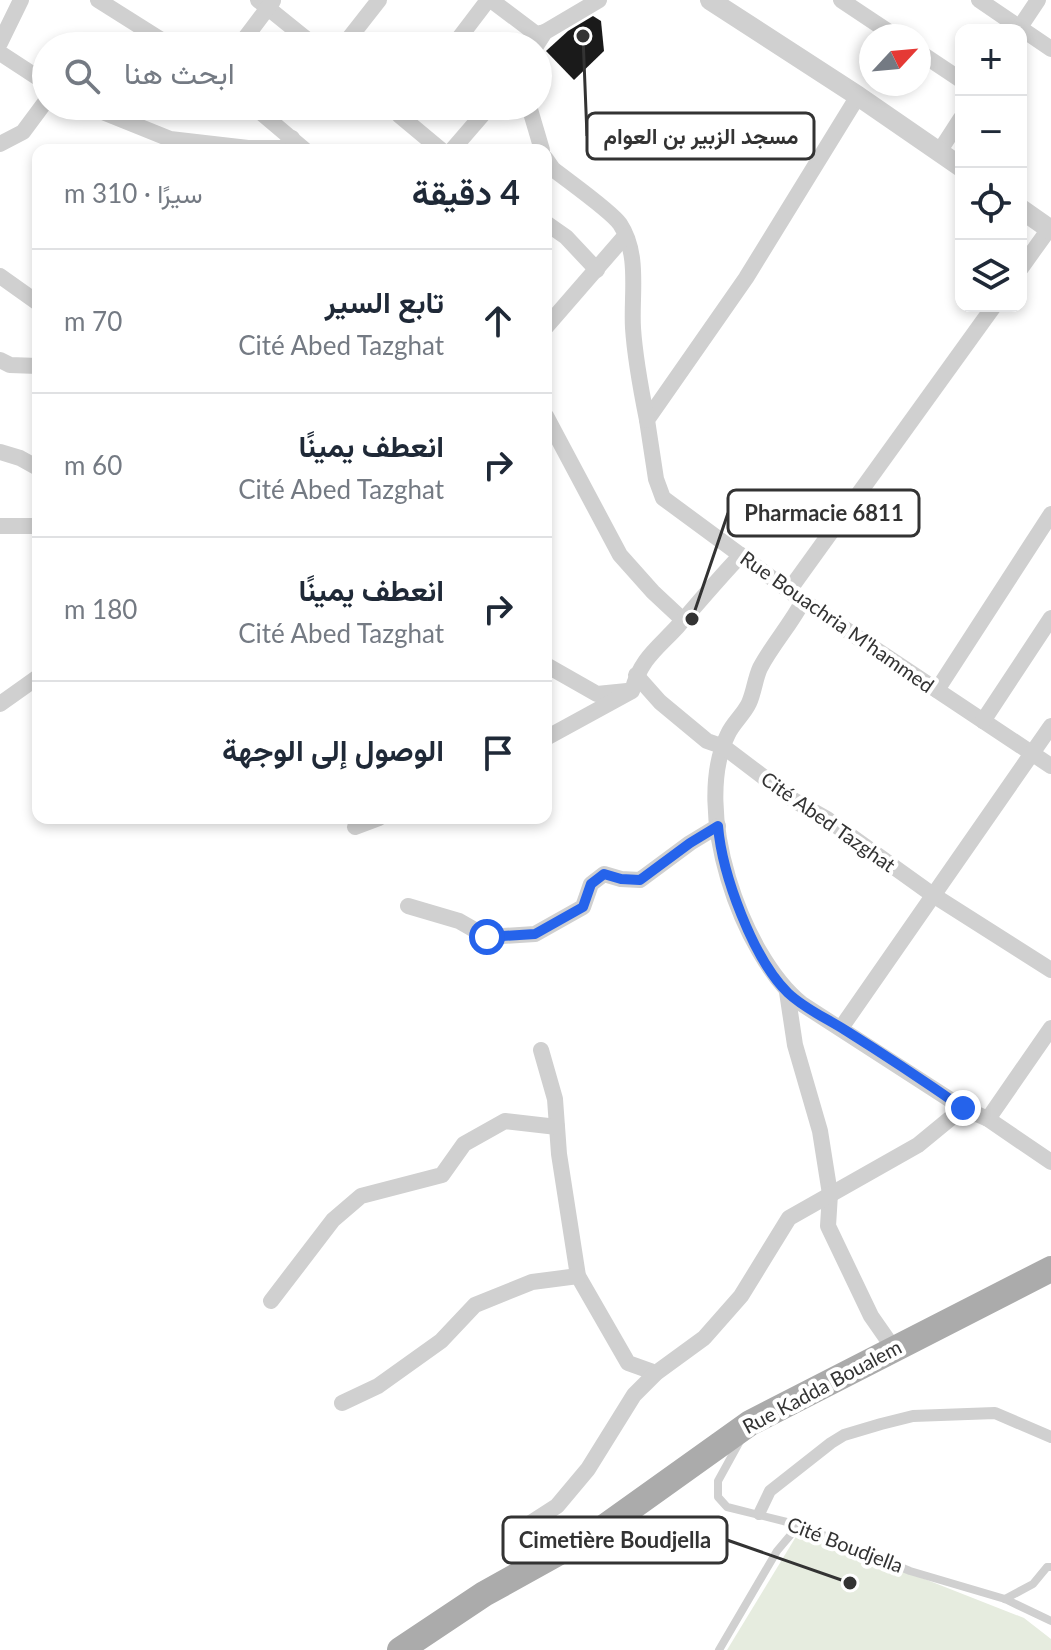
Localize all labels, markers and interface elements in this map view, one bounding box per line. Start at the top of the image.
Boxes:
north arrow [859,24,931,96]
map controls [955,24,1027,312]
button: + [955,24,1027,96]
search box [32,32,552,120]
icon: search [60,54,104,98]
text: ابحث هنا [124,54,235,90]
button: − [955,96,1027,168]
callout: مسجد الزبير بن العوام [587,113,814,159]
text: مسجد الزبير بن العوام [603,122,799,151]
button: locate [955,168,1027,240]
text: 4 دقيقة [412,171,520,212]
text: سيرًا · 310 m [64,177,203,209]
button: layers [955,240,1027,312]
text: تابع السير [325,283,444,319]
icon: ahead [476,299,520,343]
text: 70 m [64,305,122,337]
text: Cité Abed Tazghat [238,329,444,361]
text: انعطف يمينًا [298,427,444,463]
icon: right [476,443,520,487]
text: 60 m [64,449,122,481]
text: Cité Abed Tazghat [238,473,444,505]
callout: Pharmacie 6811 [728,490,919,536]
text: Pharmacie 6811 [744,499,904,526]
street label: Rue Bouachria M'hammed [736,545,939,697]
text: انعطف يمينًا [298,571,444,607]
icon: right [476,587,520,631]
text: 180 m [64,593,137,625]
text: Cité Abed Tazghat [238,617,444,649]
text: الوصول إلى الوجهة [222,731,444,767]
icon: arrive [476,731,520,775]
street label: Cité Abed Tazghat [757,766,900,876]
route start [469,919,505,955]
route end [945,1090,981,1126]
street label: Rue Kadda Boualem [738,1334,905,1438]
street label: Cité Boudjella [784,1511,907,1577]
callout: Cimetière Boudjella [503,1517,727,1563]
text: Cimetière Boudjella [519,1526,711,1553]

